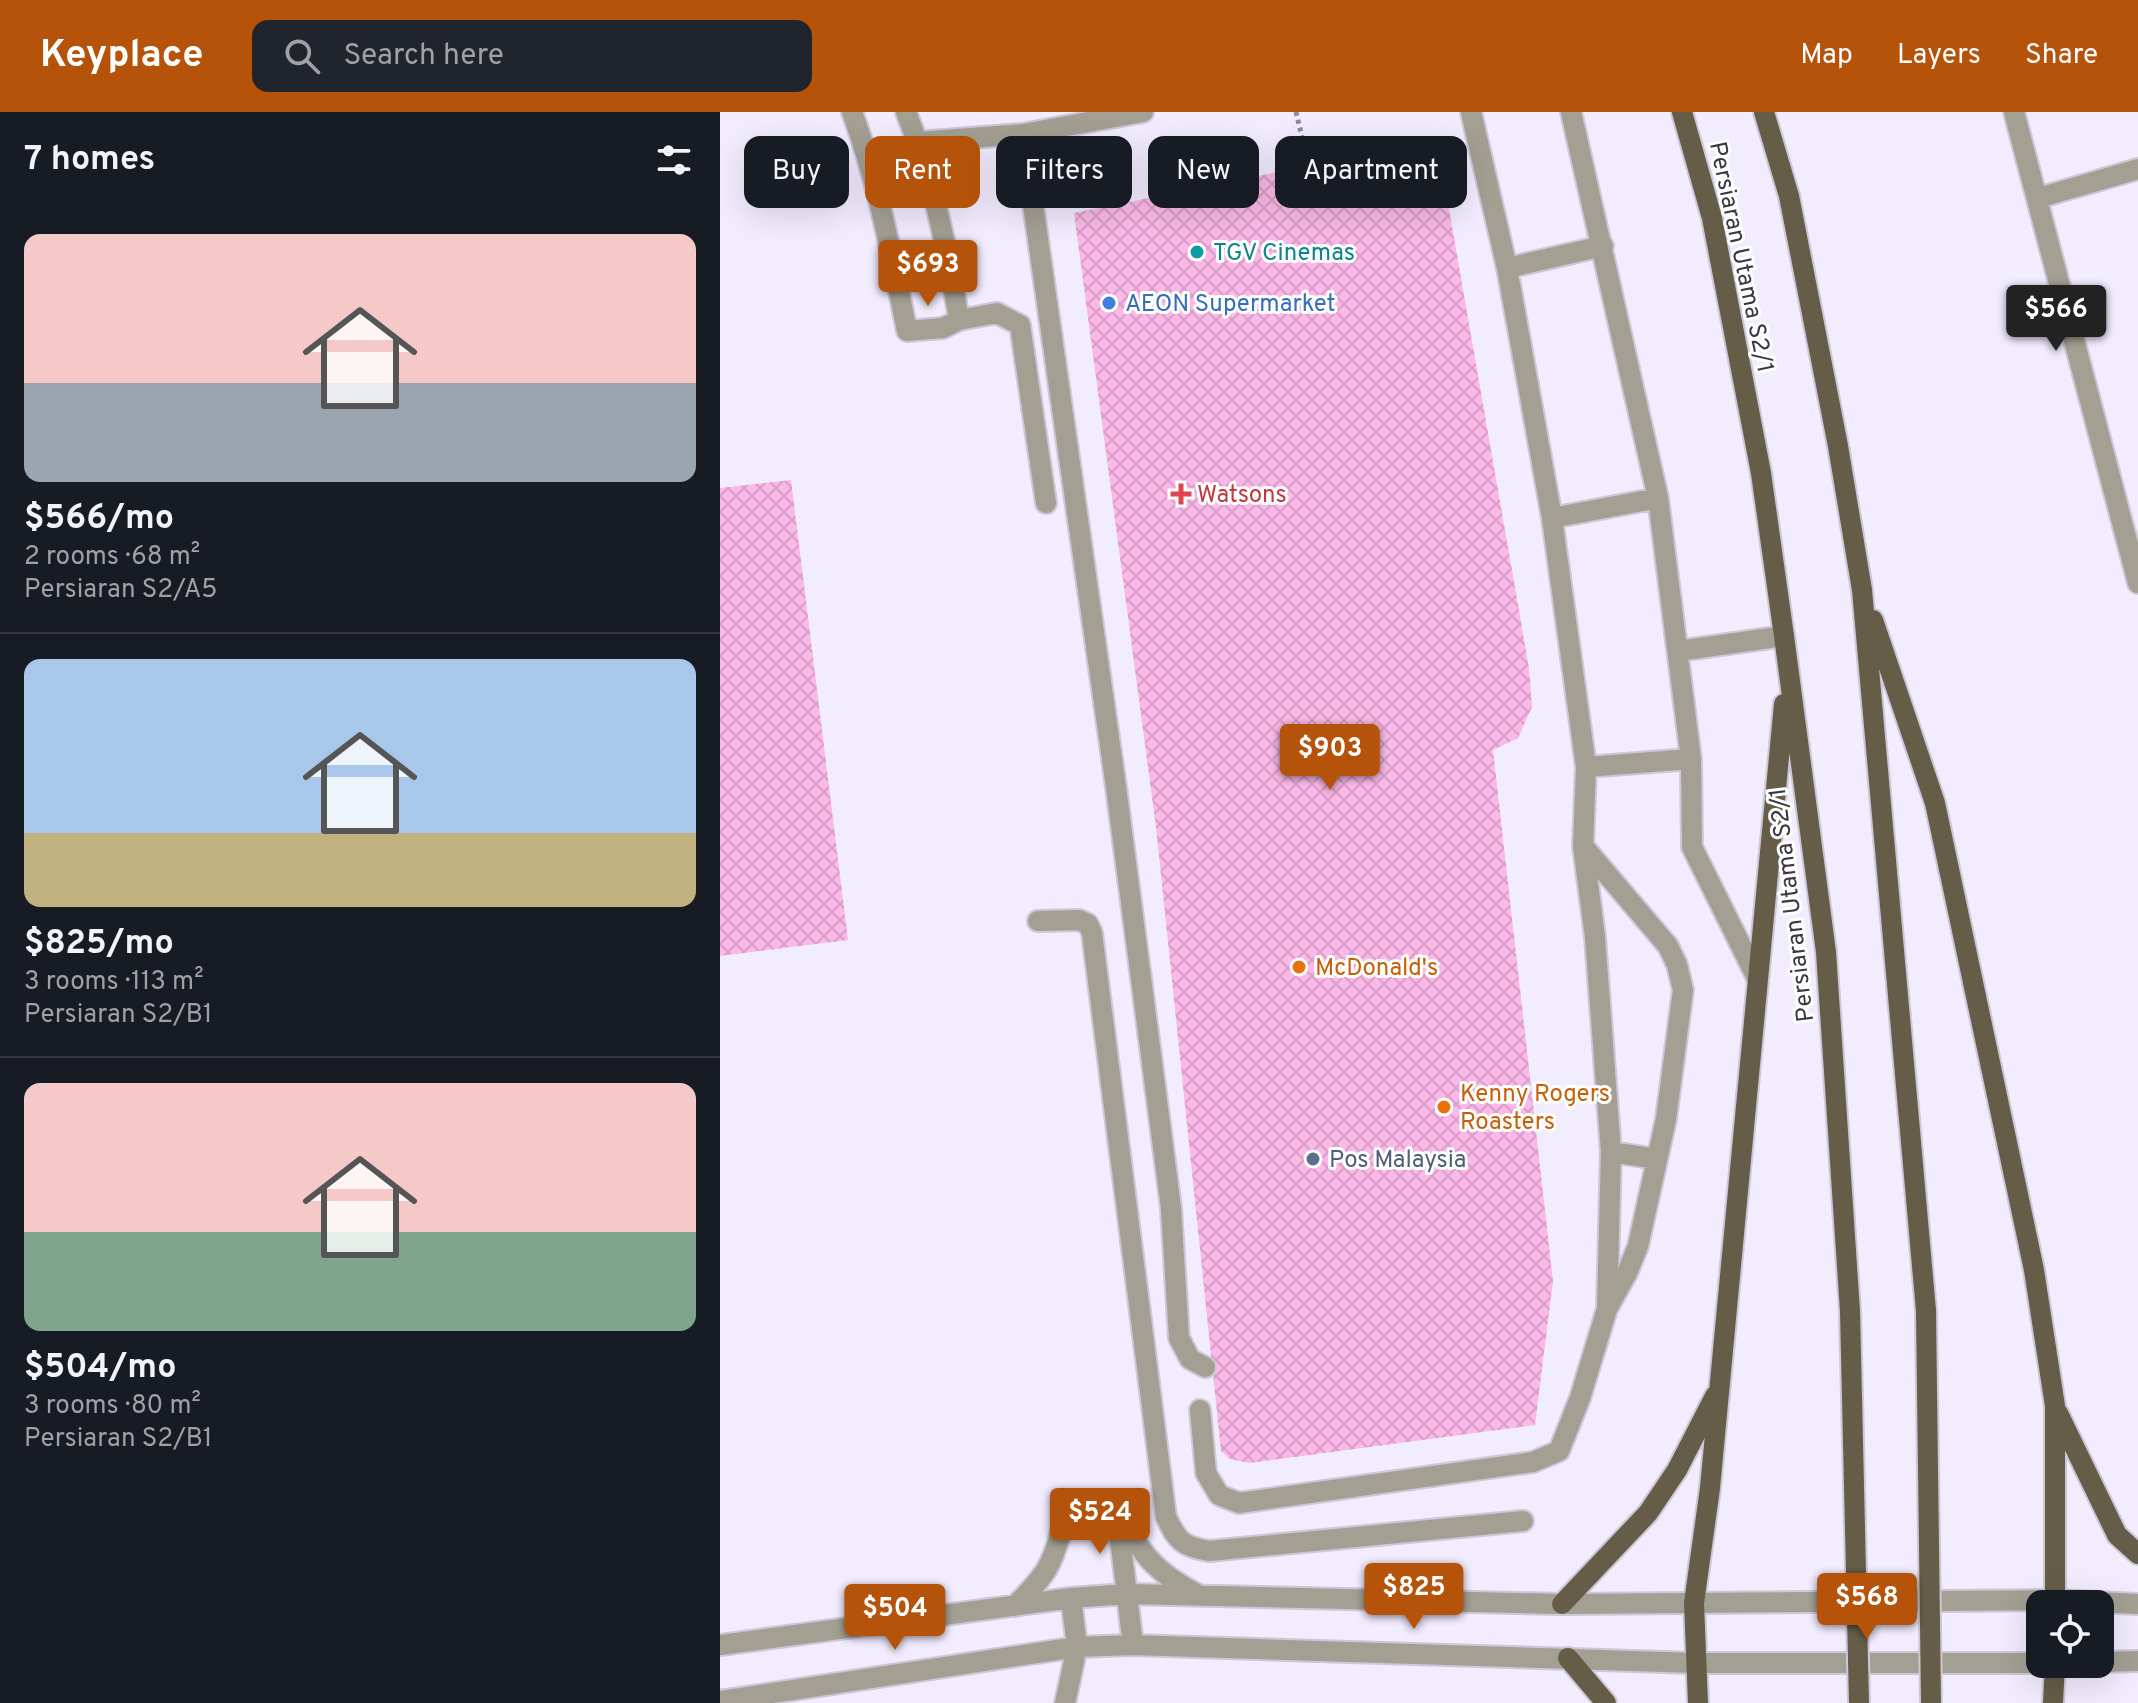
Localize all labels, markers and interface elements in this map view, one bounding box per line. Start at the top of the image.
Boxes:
search box [252,20,812,92]
text: Keyplace [40,32,204,81]
icon: search [280,34,324,78]
text: Search here [344,38,504,75]
text: Map [1800,38,1853,74]
text: Layers [1897,38,1981,74]
text: Share [2025,38,2098,74]
chip: Buy [744,136,849,208]
chip: Rent [865,136,980,208]
chip: Filters [996,136,1132,208]
chip: New [1148,136,1259,208]
chip: Apartment [1275,136,1467,208]
icon: filters [652,138,696,182]
text: 7 homes [24,139,155,182]
street label: Persiaran Utama S2/1 [1701,139,1779,376]
place label: TGV Cinemas [1213,239,1355,269]
pin: $693 [881,240,975,308]
marker: TGV Cinemas [1188,243,1206,261]
text: $693 [896,249,960,282]
pin: $566 [2009,285,2103,353]
icon: home [288,286,432,430]
place label: AEON Supermarket [1125,290,1336,320]
marker: AEON Supermarket [1100,294,1118,312]
text: $566 [2024,294,2088,327]
place label: Watsons [1197,481,1287,511]
marker: Watsons [1172,485,1190,503]
text: $566/mo [24,498,174,541]
text: 2 rooms · 68 m² [24,541,200,574]
text: Persiaran S2/A5 [24,574,217,607]
icon: home [288,711,432,855]
pin: $903 [1283,724,1377,792]
text: $903 [1298,733,1362,766]
street label: Persiaran Utama S2/1 [1764,786,1822,1023]
text: $825/mo [24,923,174,966]
place label: McDonald's [1315,954,1438,984]
marker: McDonald's [1290,958,1308,976]
text: 3 rooms · 113 m² [24,966,204,999]
text: Persiaran S2/B1 [24,999,213,1032]
place label: Kenny Rogers Roasters [1460,1080,1610,1138]
marker: Kenny Rogers Roasters [1435,1098,1453,1116]
icon: home [288,1135,432,1279]
place label: Pos Malaysia [1329,1146,1467,1176]
marker: Pos Malaysia [1304,1150,1322,1168]
text: $504/mo [24,1347,176,1390]
text: 3 rooms · 80 m² [24,1390,201,1423]
text: Persiaran S2/B1 [24,1423,213,1456]
pin: $524 [1053,1488,1147,1556]
text: $524 [1068,1497,1132,1530]
pin: $825 [1367,1563,1461,1631]
text: $825 [1382,1572,1446,1605]
pin: $568 [1820,1573,1914,1641]
text: $568 [1835,1582,1899,1615]
pin: $504 [848,1584,942,1652]
map controls [2026,1590,2114,1678]
button: locate [2026,1590,2114,1678]
text: $504 [862,1593,928,1626]

